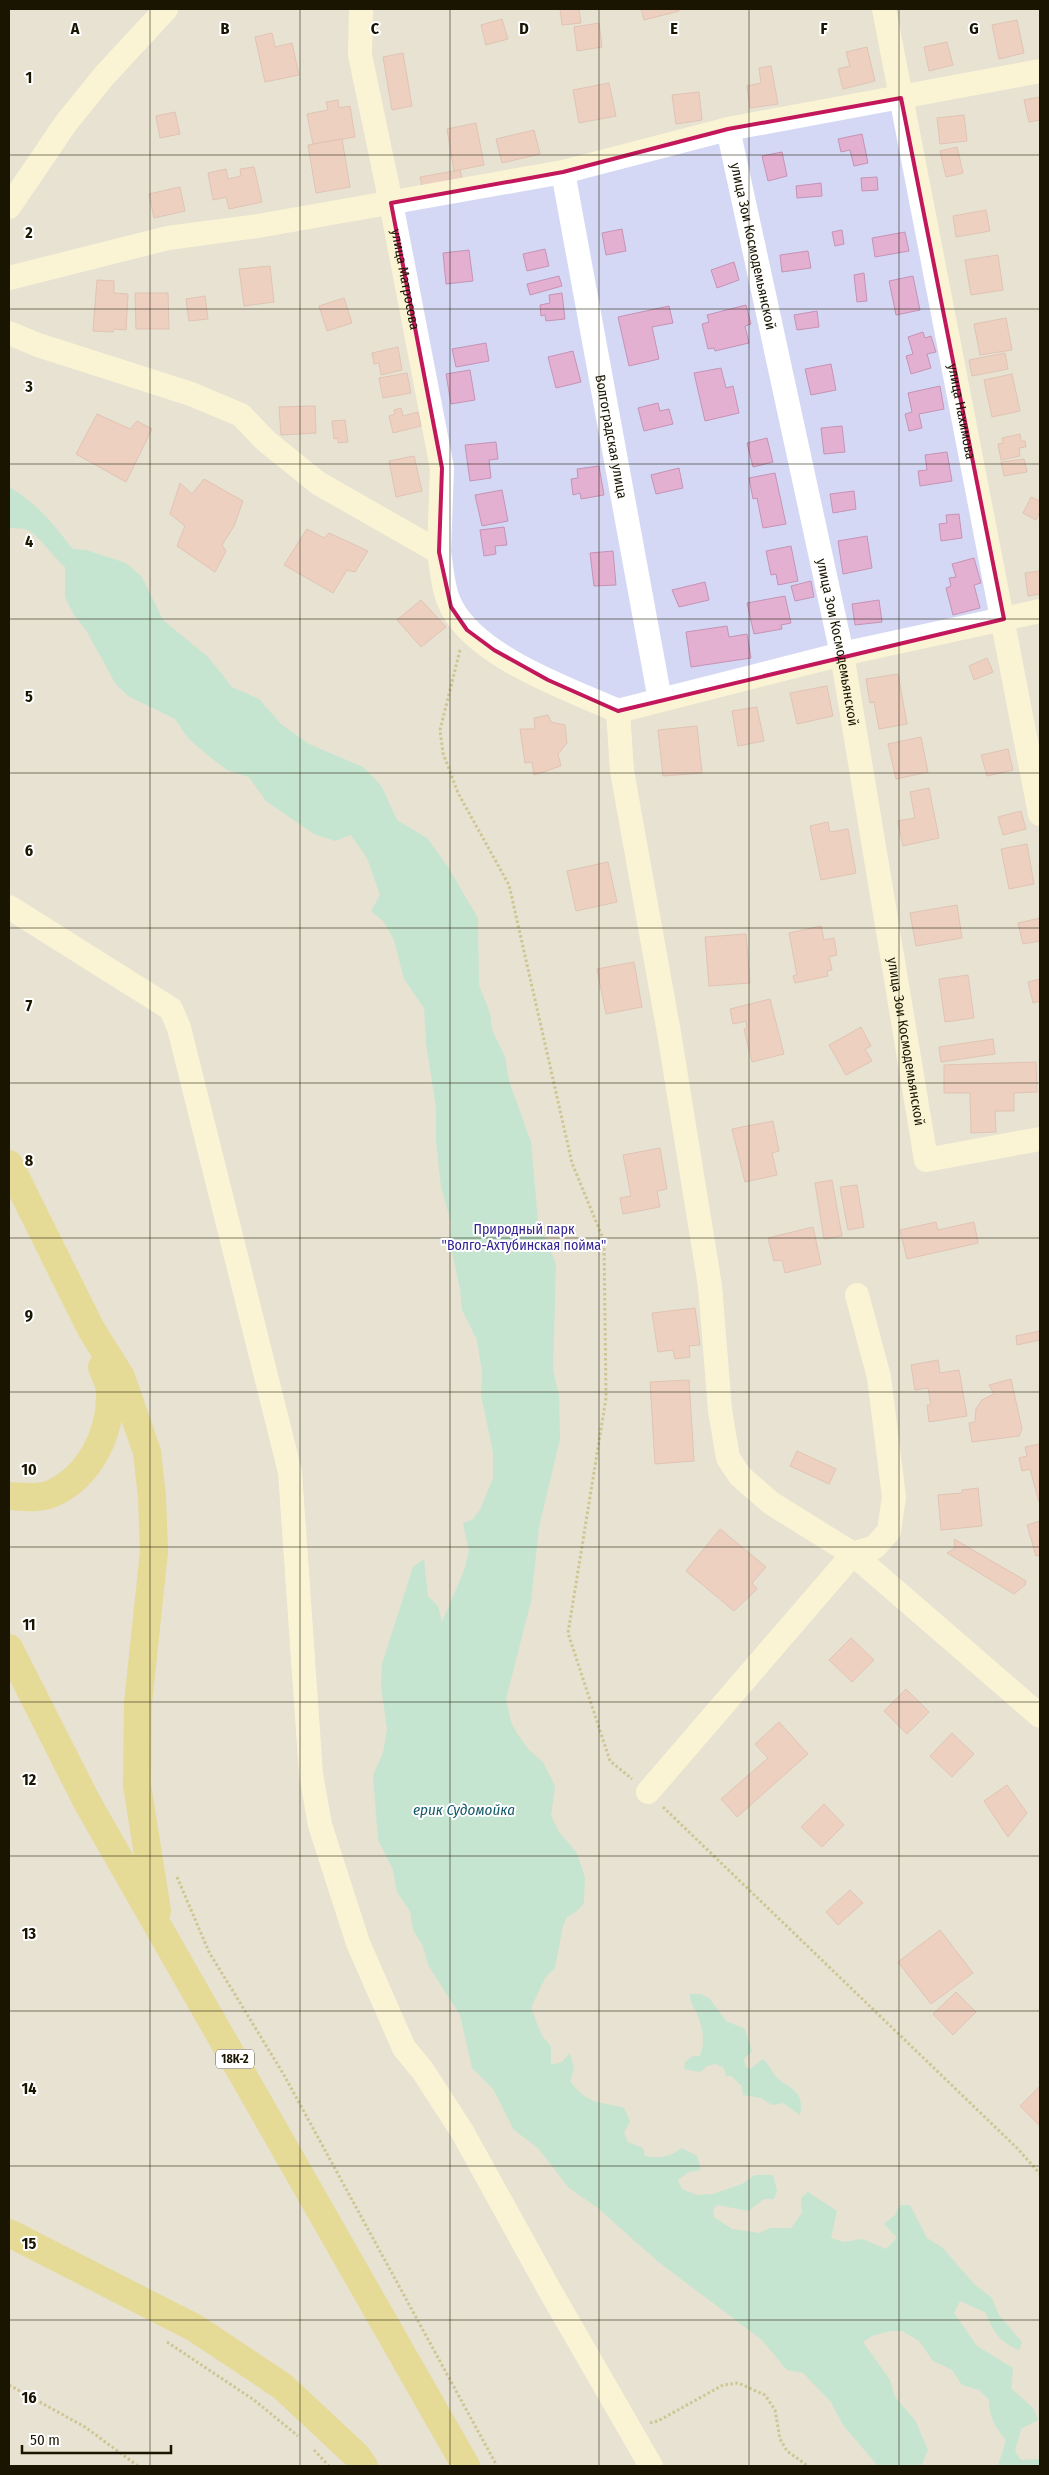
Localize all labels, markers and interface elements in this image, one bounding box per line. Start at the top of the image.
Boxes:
text: A [70,19,80,38]
text: B [221,19,230,38]
text: C [371,19,380,38]
text: D [519,19,529,38]
text: E [670,19,678,38]
text: F [820,19,828,38]
text: G [969,19,979,38]
text: 1 [26,68,32,87]
street label: улица Зои Космодемьянской [727,161,780,331]
text: 2 [24,223,33,242]
street label: улица Матросова [388,228,424,331]
street label: улица Нахимова [944,362,980,461]
street label: Волгоградская улица [592,373,631,500]
text: 3 [24,377,33,396]
text: 4 [25,532,33,551]
street label: улица Зои Космодемьянской [813,557,862,727]
text: 5 [25,687,33,706]
text: 6 [25,841,33,860]
street label: улица Зои Космодемьянской [884,956,929,1127]
text: 7 [26,996,33,1015]
text: 8 [25,1151,34,1170]
park label: Природный парк "Волго-Ахтубинская пойма" [442,1221,606,1254]
text: 9 [25,1306,33,1325]
text: 10 [21,1460,37,1479]
text: 11 [22,1615,36,1634]
text: 12 [22,1770,37,1789]
water label: ерик Судомойка [413,1801,515,1819]
text: 13 [22,1924,37,1943]
road number: 18К-2 [216,2050,254,2068]
text: 14 [22,2079,37,2098]
text: 15 [22,2234,36,2253]
text: 16 [21,2388,37,2407]
scale bar [22,2422,171,2454]
text: 50 m [30,2431,60,2449]

